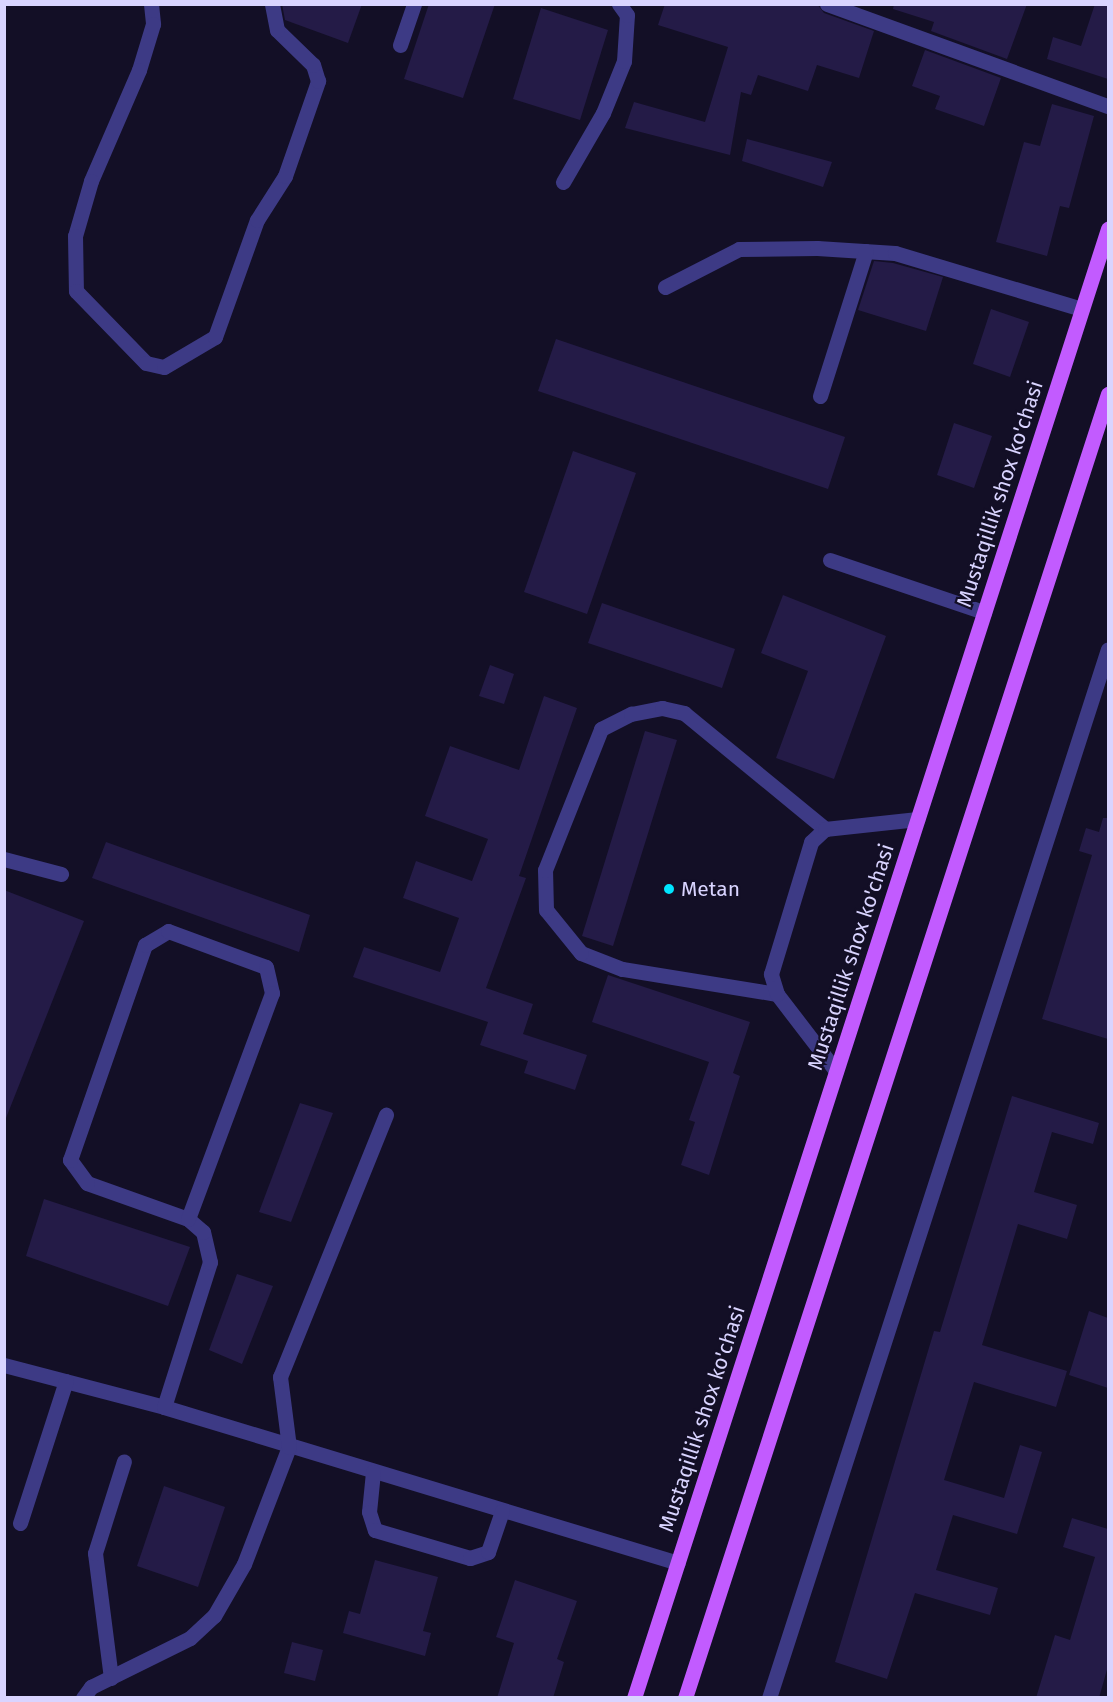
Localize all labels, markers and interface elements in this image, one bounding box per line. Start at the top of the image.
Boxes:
street label: Mustaqillik shox ko'chasi [951,378,1049,610]
street label: Mustaqillik shox ko'chasi [802,841,900,1073]
place label: Metan [681,876,740,902]
marker: Metan [662,882,676,896]
street label: Mustaqillik shox ko'chasi [653,1303,751,1535]

